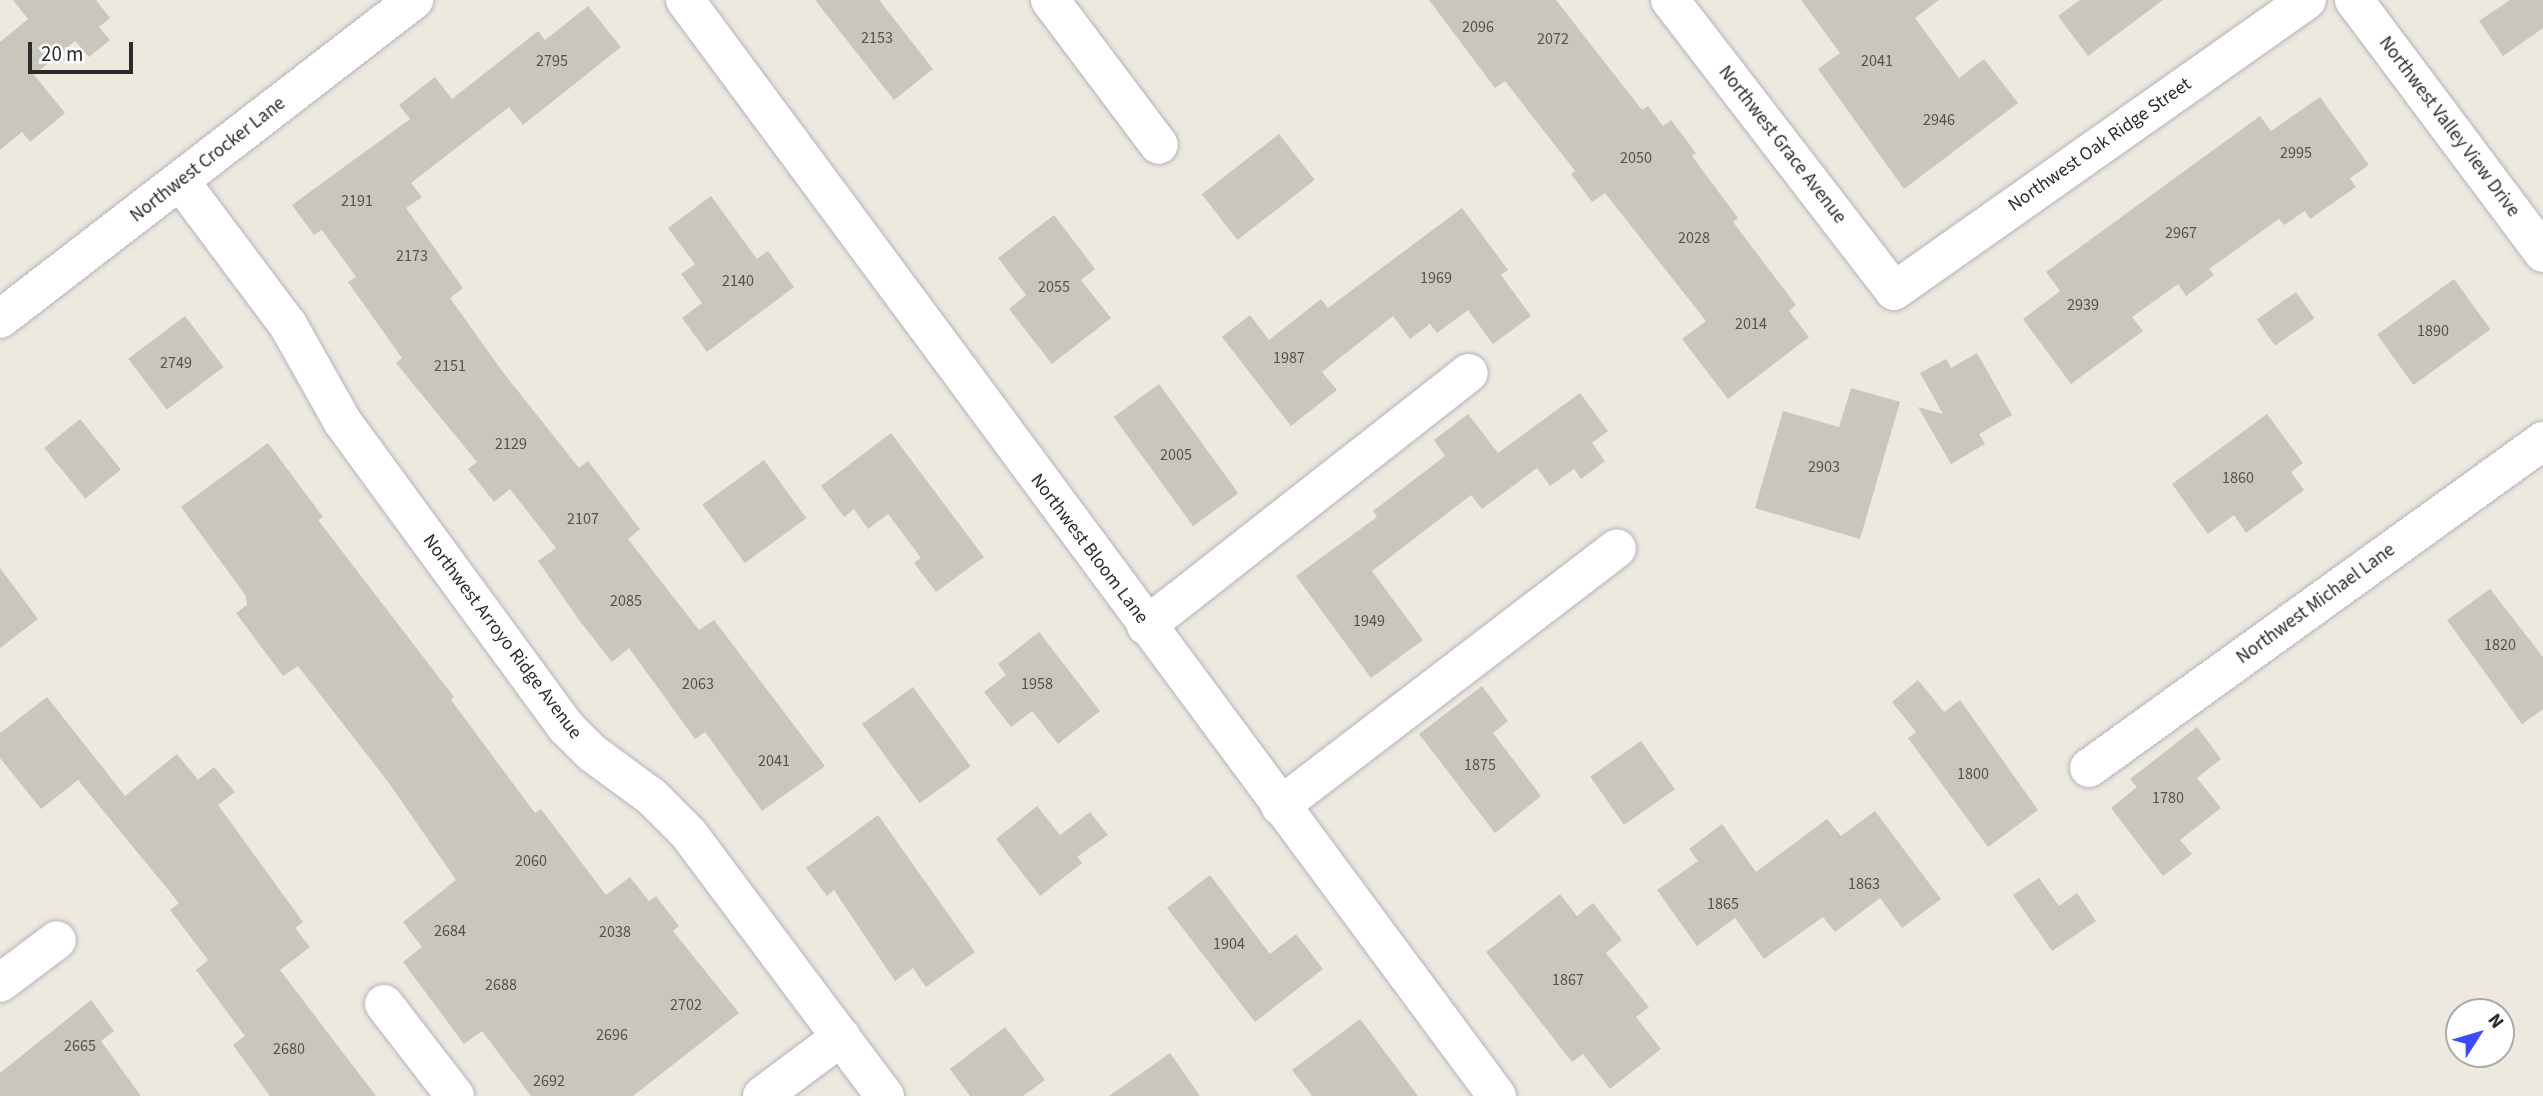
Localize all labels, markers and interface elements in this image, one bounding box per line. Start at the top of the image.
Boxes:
house number: 2096 [1462,17,1494,37]
scale bar [32,28,136,72]
house number: 2153 [861,28,893,48]
house number: 2072 [1537,29,1569,49]
street label: Northwest Valley View Drive [2374,32,2524,222]
text: 20 m [41,39,83,69]
house number: 2795 [536,51,568,71]
house number: 2041 [1861,51,1893,71]
street label: Northwest Grace Avenue [1713,61,1851,229]
street label: Northwest Oak Ridge Street [2004,73,2196,217]
street label: Northwest Crocker Lane [126,92,290,228]
house number: 2946 [1923,110,1955,130]
house number: 2995 [2280,143,2312,163]
house number: 2050 [1620,148,1652,168]
house number: 2191 [341,191,373,211]
house number: 2967 [2165,223,2197,243]
house number: 2028 [1678,228,1710,248]
house number: 2173 [396,246,428,266]
house number: 1969 [1420,268,1452,288]
house number: 2140 [722,271,754,291]
house number: 2055 [1038,277,1070,297]
house number: 2939 [2067,295,2099,315]
house number: 2014 [1735,314,1767,334]
house number: 1890 [2417,321,2449,341]
house number: 1987 [1273,348,1305,368]
house number: 2749 [160,353,192,373]
house number: 2151 [434,356,466,376]
house number: 2129 [495,434,527,454]
house number: 2005 [1160,445,1192,465]
house number: 2903 [1808,457,1840,477]
house number: 1860 [2222,468,2254,488]
street label: Northwest Bloom Lane [1025,470,1153,628]
house number: 2107 [567,509,599,529]
street label: Northwest Arroyo Ridge Avenue [418,530,586,744]
street label: Northwest Michael Lane [2232,539,2400,669]
house number: 2085 [610,591,642,611]
house number: 1949 [1353,611,1385,631]
house number: 1820 [2484,635,2516,655]
house number: 2063 [682,674,714,694]
house number: 1958 [1021,674,1053,694]
house number: 2041 [758,751,790,771]
house number: 1875 [1464,755,1496,775]
house number: 1800 [1957,764,1989,784]
house number: 1780 [2152,788,2184,808]
house number: 2060 [515,851,547,871]
house number: 1863 [1848,874,1880,894]
house number: 1865 [1707,894,1739,914]
house number: 2684 [434,921,466,941]
house number: 2038 [599,922,631,942]
house number: 1904 [1213,934,1245,954]
house number: 1867 [1552,970,1584,990]
house number: 2688 [485,975,517,995]
house number: 2702 [670,995,702,1015]
north arrow [2445,998,2515,1068]
text: N [2481,1008,2510,1034]
house number: 2696 [596,1025,628,1045]
house number: 2665 [64,1036,96,1056]
house number: 2680 [273,1039,305,1059]
house number: 2692 [533,1071,565,1091]

